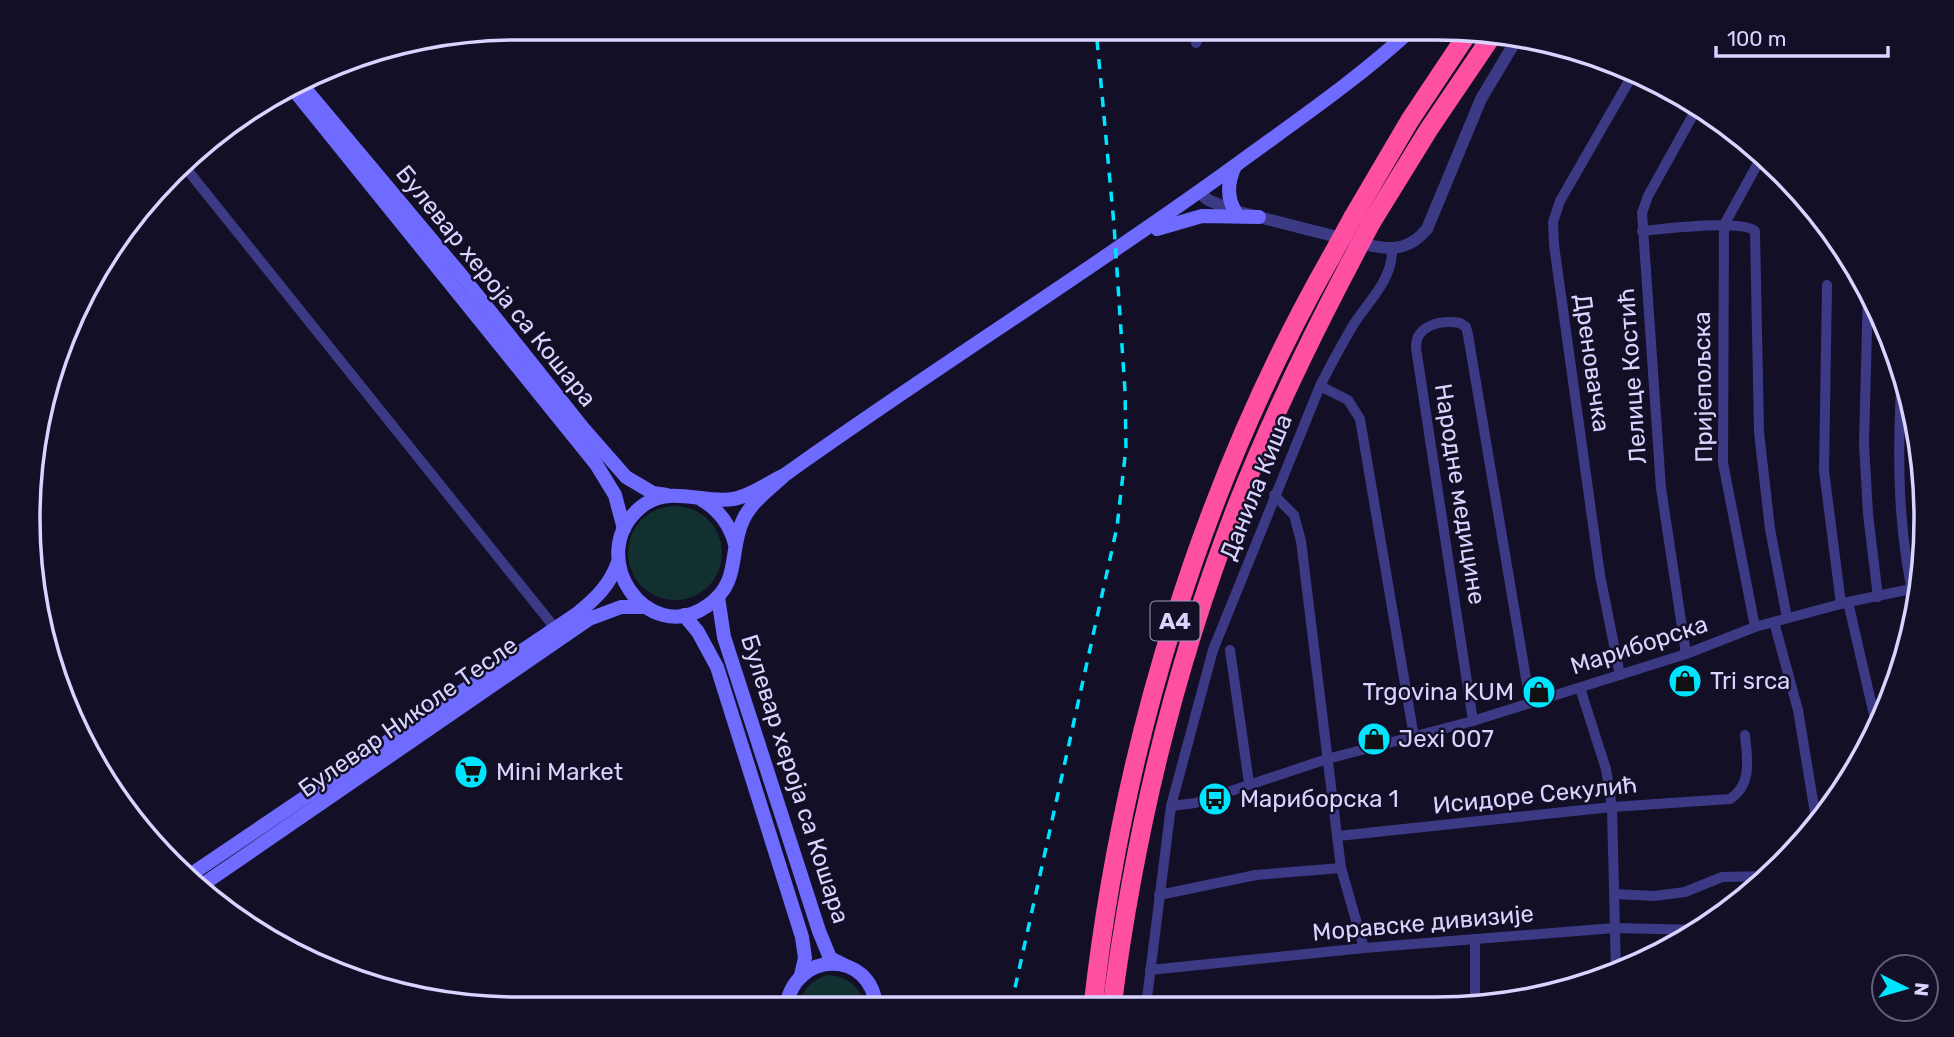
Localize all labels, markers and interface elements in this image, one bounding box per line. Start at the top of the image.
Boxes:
scale bar [1716,14,1888,58]
text: 100 m [1727,26,1786,51]
street label: Булевар хероја са Кошара [390,160,602,412]
street label: Лелице Костић [1612,287,1652,465]
street label: Дреновачка [1568,292,1616,434]
street label: Пријепољска [1688,311,1718,463]
street label: Народне медицине [1429,382,1491,606]
street label: Данила Киша [1214,410,1298,564]
road number: A4 [1150,601,1200,640]
street label: Мариборска [1567,610,1711,680]
street label: Булевар Николе Тесле [293,631,523,803]
street label: Булевар хероја са Кошара [735,631,855,927]
shop icon: Tri srca [1666,662,1704,700]
place label: Tri srca [1710,667,1790,695]
shop icon: Trgovina KUM [1520,673,1558,711]
place label: Trgovina KUM [1362,678,1514,706]
shop icon: Jexi 007 [1355,720,1393,758]
place label: Jexi 007 [1398,725,1494,753]
supermarket icon: Mini Market [452,753,490,791]
place label: Mini Market [496,758,623,786]
street label: Исидоре Секулић [1431,770,1639,820]
bus stop icon: Мариборска 1 [1196,780,1234,818]
place label: Мариборска 1 [1240,785,1399,813]
street label: Моравске дивизије [1311,899,1535,947]
north arrow [1870,953,1940,1023]
text: N [1909,982,1933,997]

